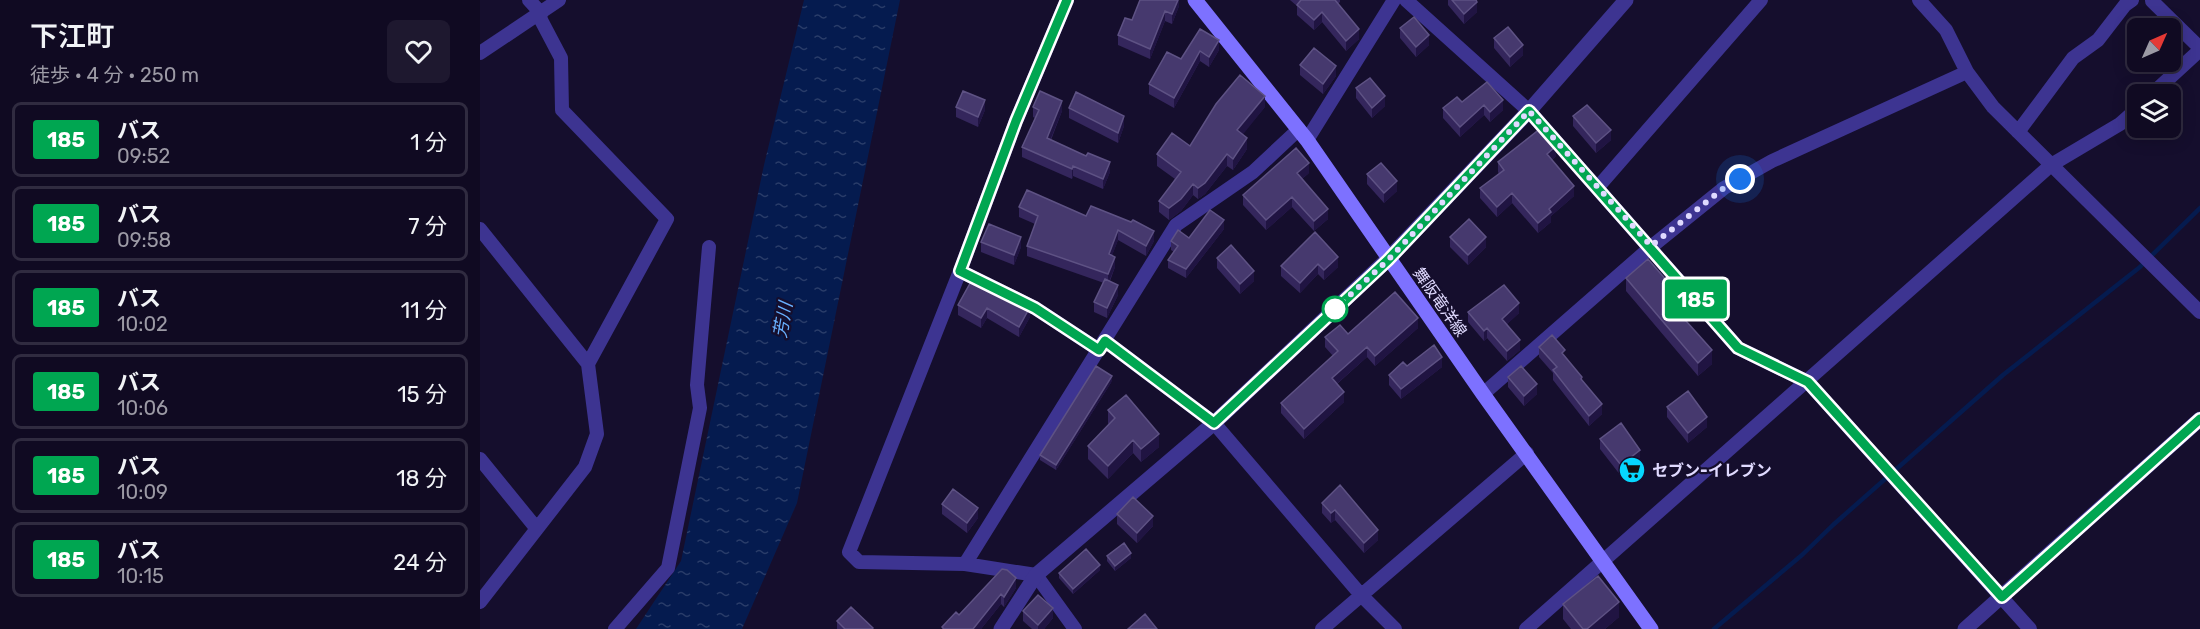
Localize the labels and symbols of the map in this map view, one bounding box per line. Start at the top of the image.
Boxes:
north arrow [2127,18,2181,72]
your location [1725,164,1755,194]
street label: 舞阪竜洋線 [1409,264,1471,340]
line badge: 185 [1662,280,1730,318]
unlabelled marker [1322,296,1348,322]
water label: 芳川 [769,298,797,340]
supermarket icon: セブン-イレブン [1617,455,1647,485]
place label: セブン-イレブン [1652,461,1772,480]

